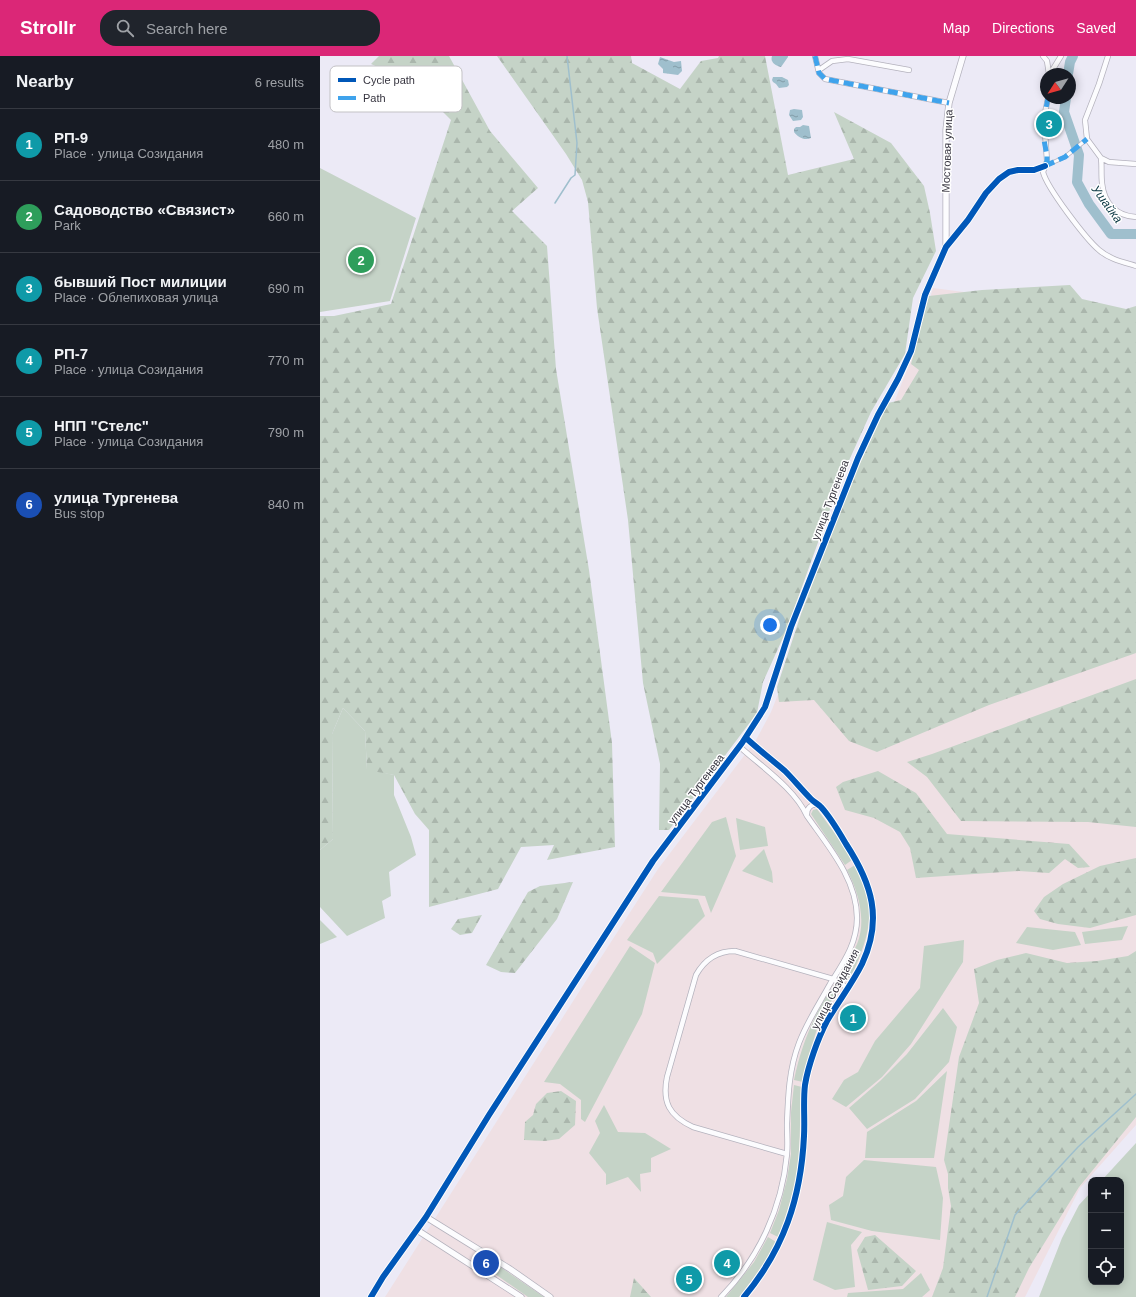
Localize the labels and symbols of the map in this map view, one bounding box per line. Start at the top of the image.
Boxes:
legend [330,66,462,112]
north arrow [1040,68,1076,104]
text: Cycle path [363,74,415,86]
text: Path [363,92,386,104]
street label: Мостовая улица [940,108,954,193]
pin: 3 [1036,109,1062,139]
water label: Ушайка [1088,182,1126,226]
pin: 2 [348,245,374,275]
street label: улица Тургенева [809,457,851,542]
your location [760,615,780,635]
street label: улица Тургенева [666,751,727,826]
street label: улица Созидания [809,947,861,1031]
pin: 1 [840,1003,866,1033]
pin: 6 [473,1248,499,1278]
pin: 4 [714,1248,740,1278]
pin: 5 [676,1264,702,1294]

